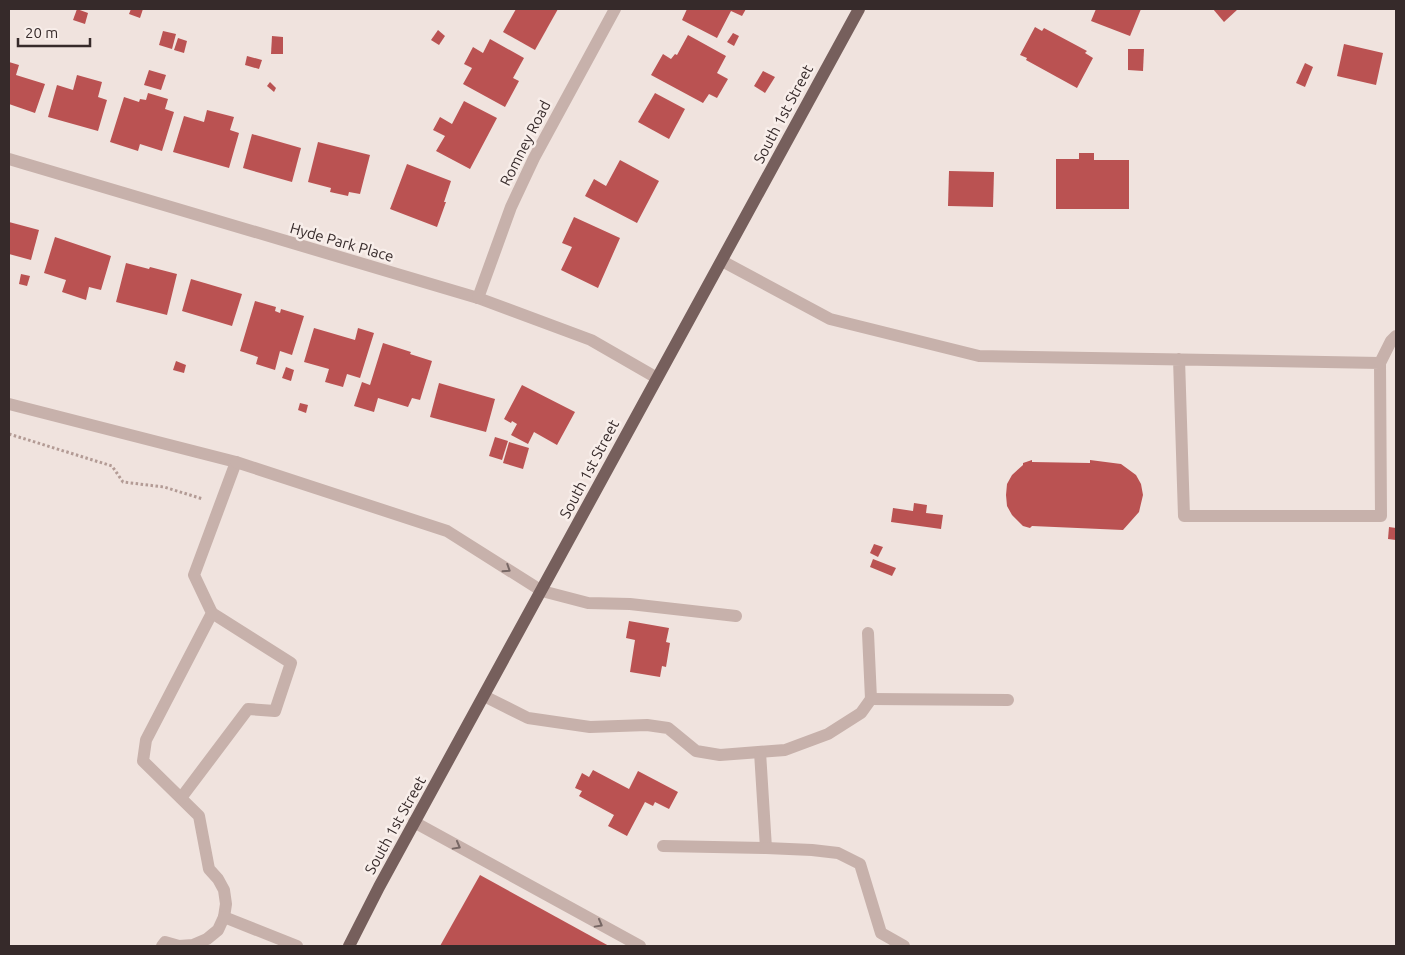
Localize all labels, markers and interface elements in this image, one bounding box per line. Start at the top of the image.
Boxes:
scale bar [18,15,90,47]
text: 20 m [25,24,58,41]
street label: South 1st Street [750,62,816,166]
street label: Romney Road [496,98,554,188]
street label: Hyde Park Place [288,219,396,265]
street label: South 1st Street [556,417,622,521]
one-way arrow [502,563,511,572]
street label: South 1st Street [361,773,429,877]
one-way arrow [452,840,461,850]
one-way arrow [594,918,603,928]

